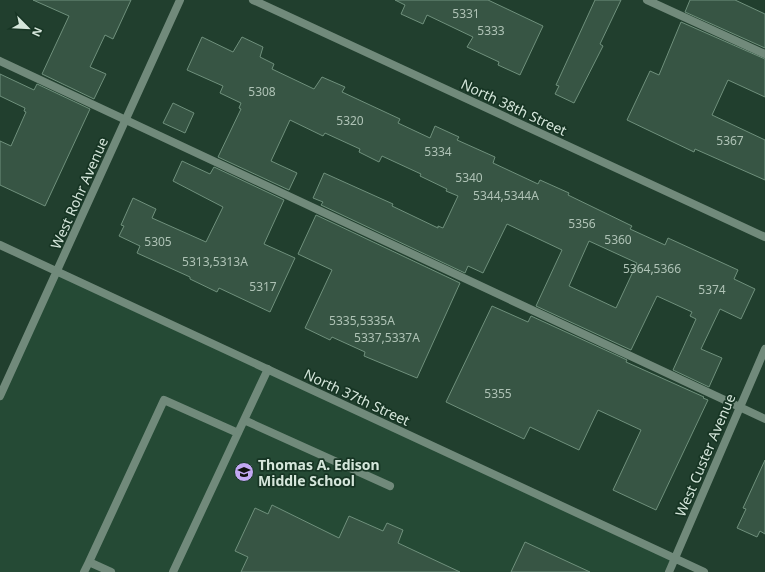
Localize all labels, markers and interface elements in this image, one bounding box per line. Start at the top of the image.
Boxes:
house number: 5331 [452,5,480,22]
north arrow [8,8,48,48]
house number: 5333 [477,22,505,39]
text: N [29,25,46,39]
street label: North 38th Street [458,74,570,140]
house number: 5308 [248,83,276,100]
house number: 5320 [336,112,364,129]
house number: 5367 [716,132,744,149]
street label: West Rohr Avenue [46,134,112,252]
house number: 5334 [424,143,452,160]
house number: 5340 [455,169,483,186]
house number: 5344,5344A [473,187,539,204]
house number: 5356 [568,215,596,232]
house number: 5360 [604,231,632,248]
house number: 5305 [144,233,172,250]
house number: 5313,5313A [182,253,248,270]
house number: 5364,5366 [623,260,681,277]
house number: 5317 [249,278,277,295]
house number: 5374 [698,281,726,298]
house number: 5335,5335A [329,312,395,329]
house number: 5337,5337A [354,329,420,346]
street label: North 37th Street [301,364,413,430]
house number: 5355 [484,385,512,402]
street label: West Custer Avenue [671,391,740,519]
place label: Thomas A. Edison Middle School [258,455,380,490]
school or university icon: Thomas A. Edison Middle School [233,461,255,483]

